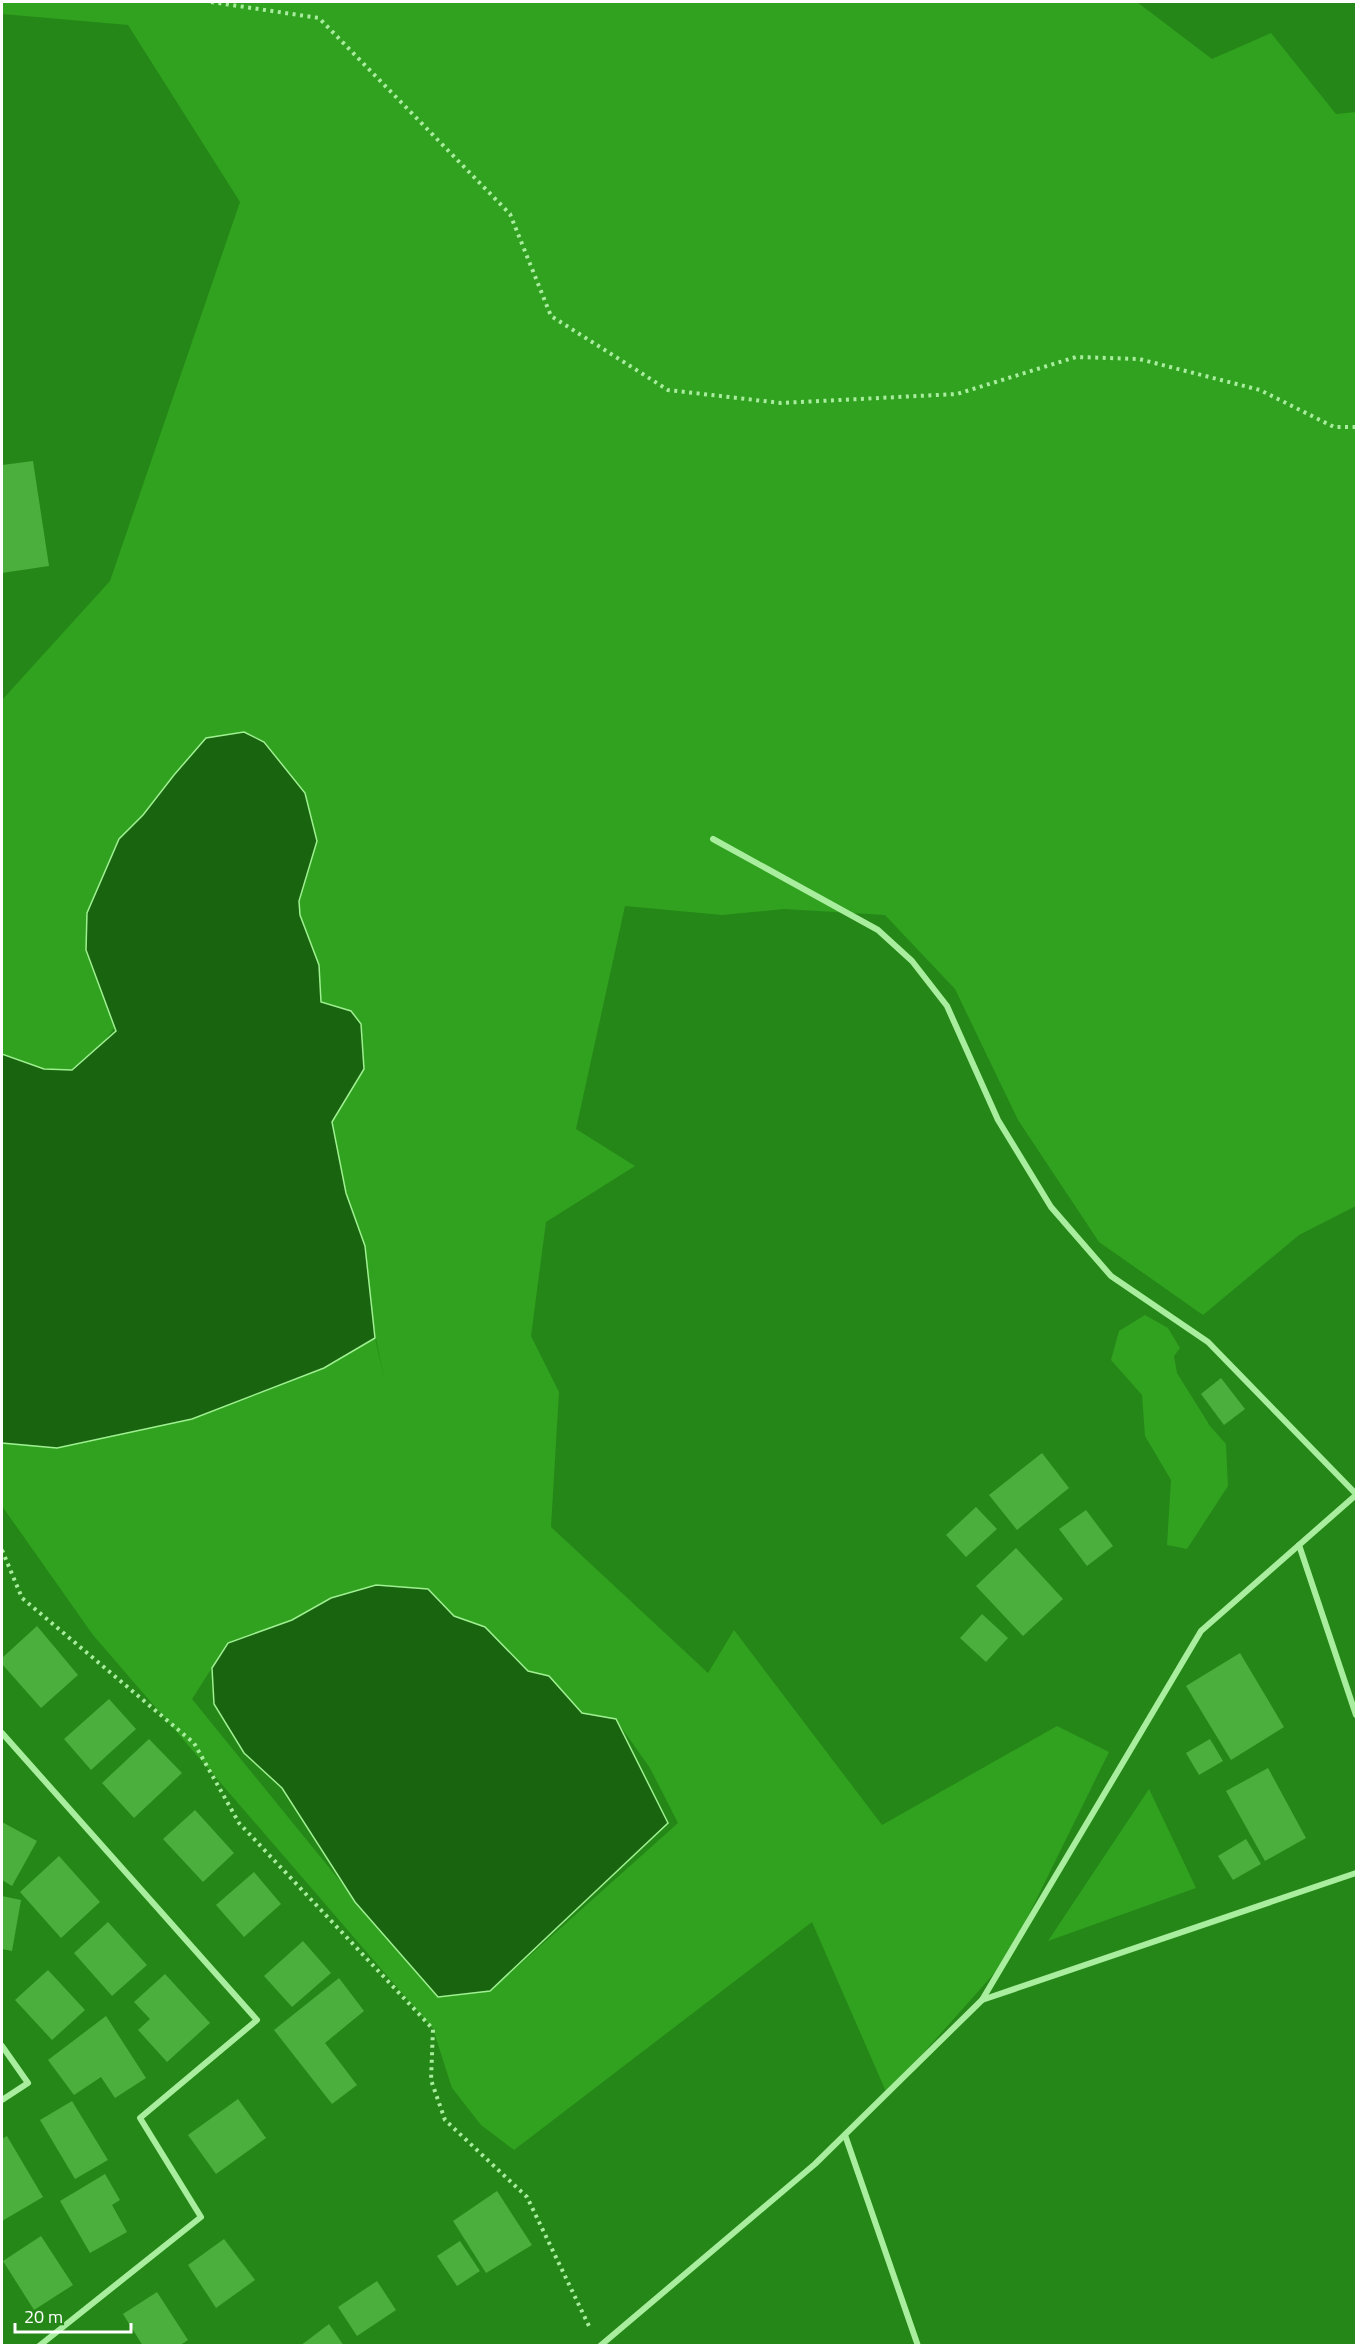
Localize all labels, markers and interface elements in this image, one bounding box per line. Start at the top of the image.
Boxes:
scale bar [15,2296,130,2334]
text: 20 m [24,2303,63,2330]

